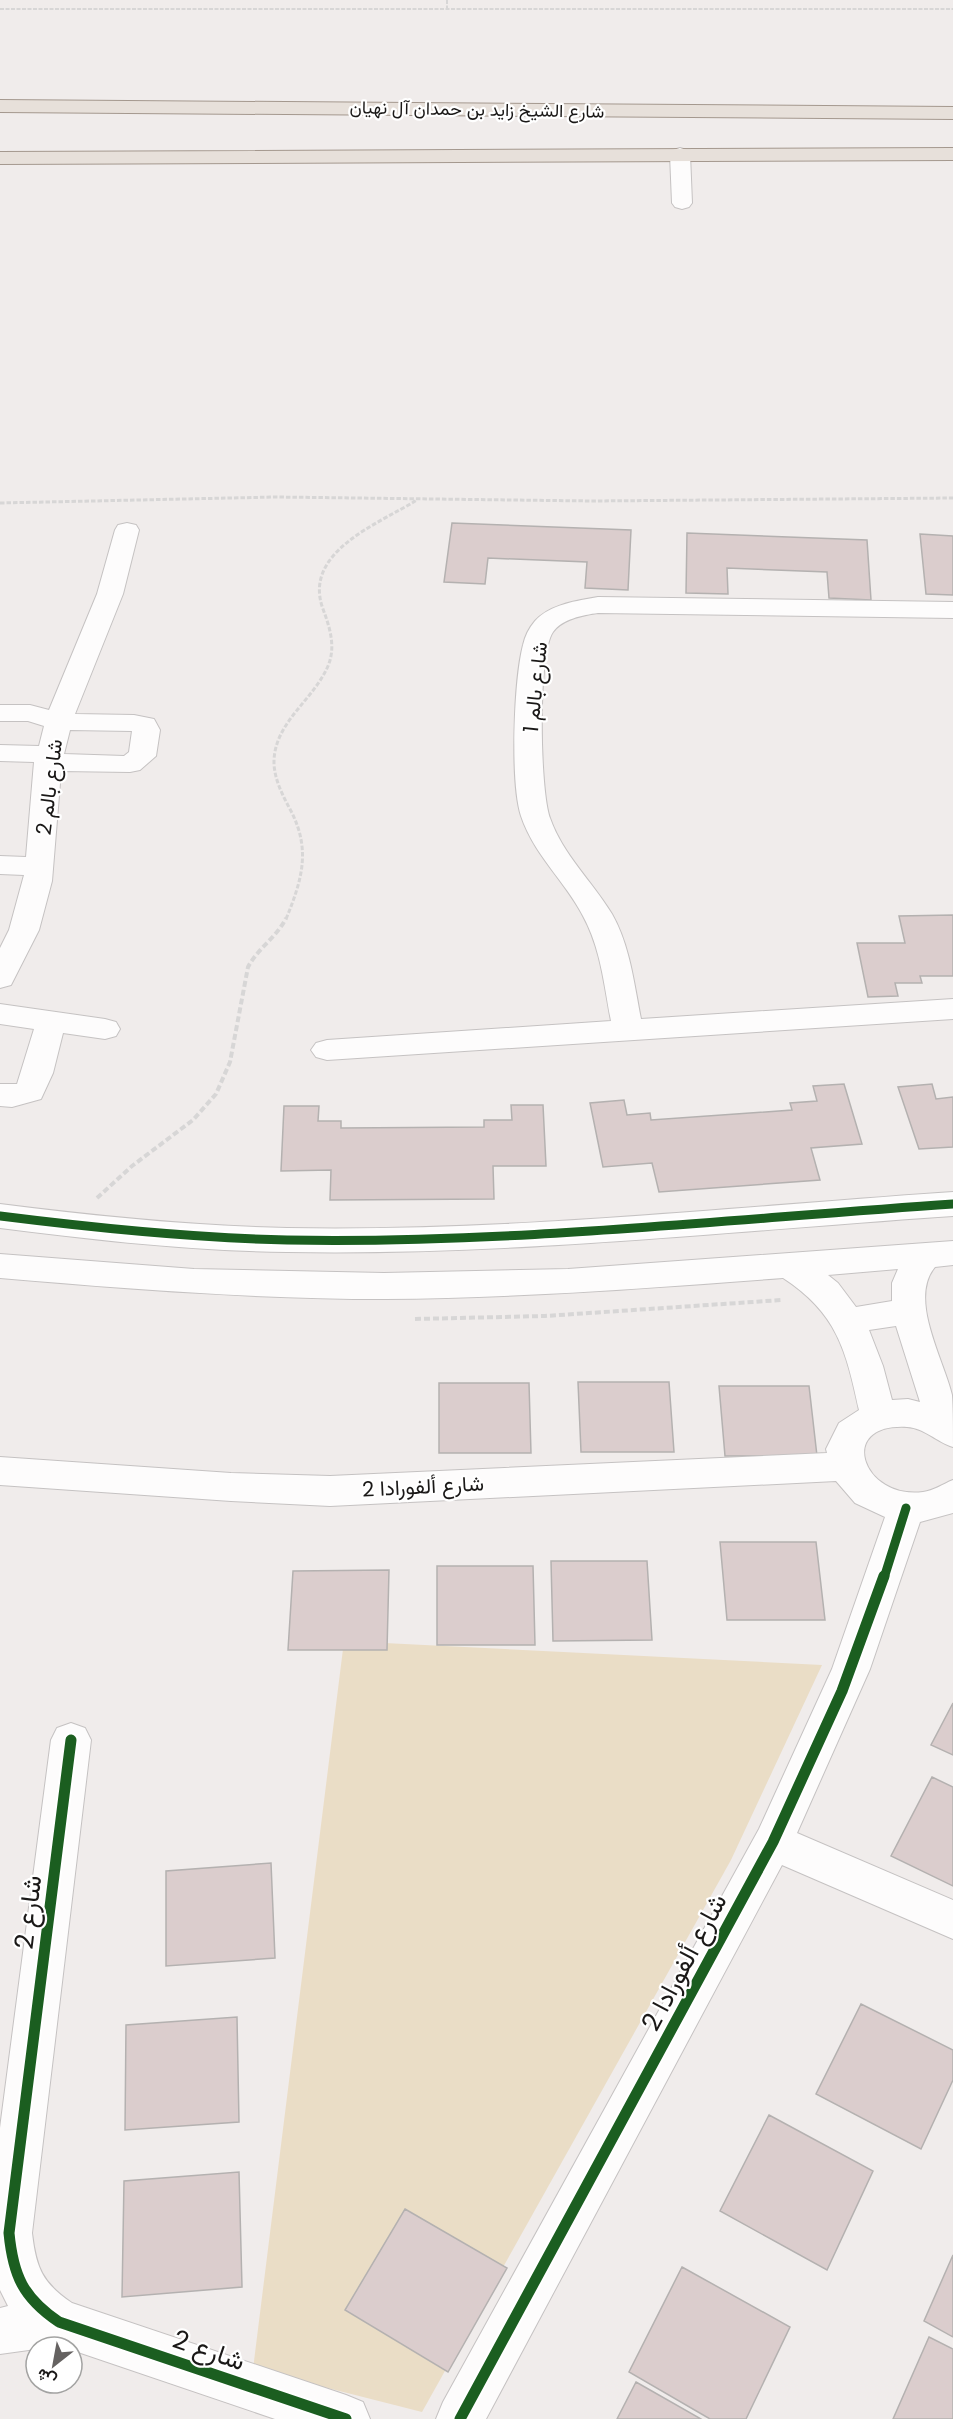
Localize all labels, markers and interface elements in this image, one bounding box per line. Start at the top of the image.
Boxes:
street label: شارع الشيخ زايد بن حمدان آل نهيان [349,94,605,124]
street label: شارع بالم 1 [516,640,554,734]
street label: شارع بالم 2 [29,737,69,837]
street label: شارع ألفورادا 2 [361,1468,485,1504]
street label: شارع 2 [6,1873,50,1951]
street label: شارع ألفورادا 2 [633,1887,735,2037]
street label: شارع 2 [168,2321,250,2379]
north arrow [24,2335,84,2395]
text: ش [32,2363,61,2392]

